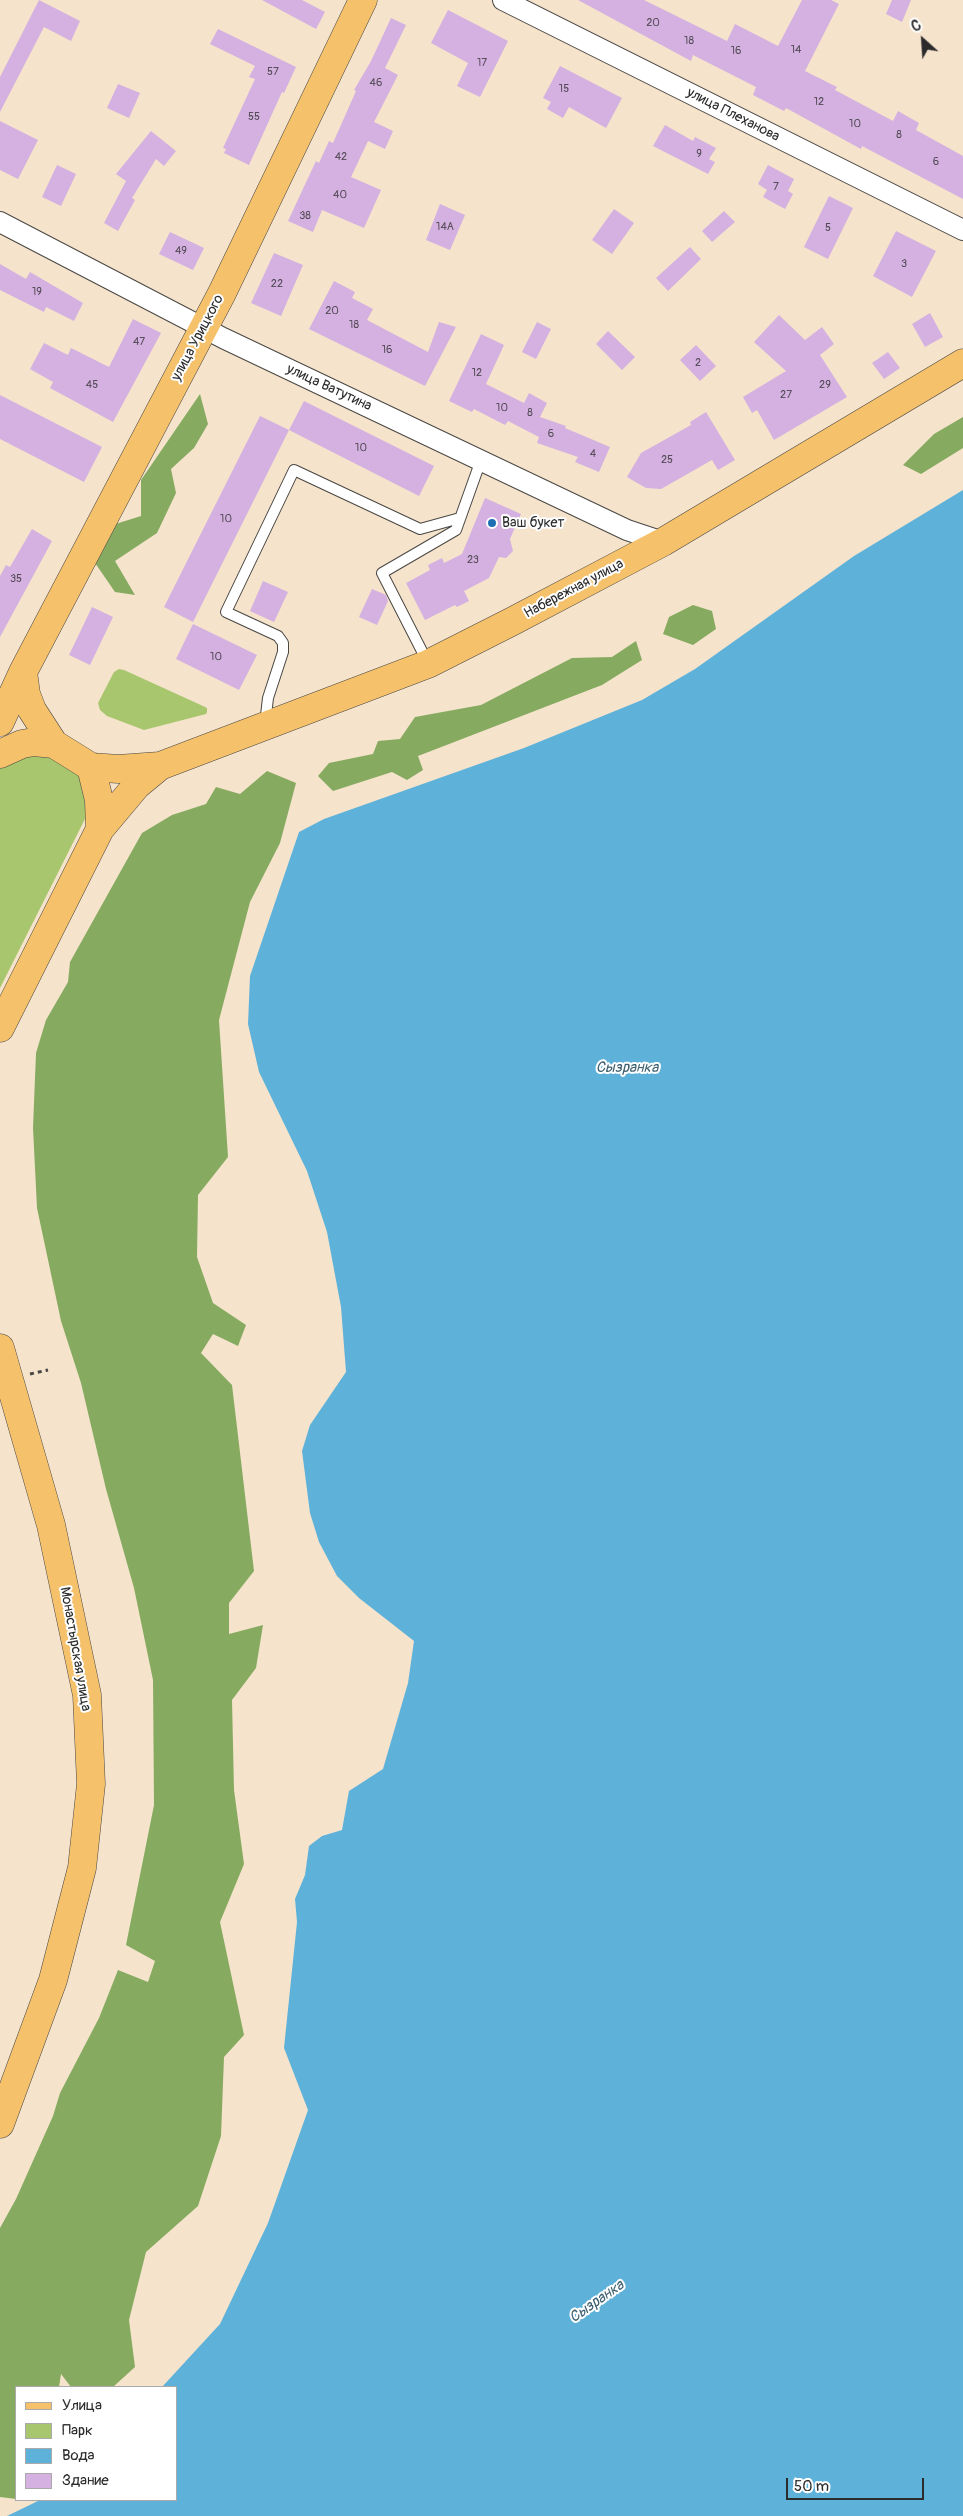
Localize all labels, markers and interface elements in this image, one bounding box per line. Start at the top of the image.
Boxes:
north arrow [898,15,948,65]
house number: 20 [646,16,660,30]
text: С [909,17,924,36]
house number: 18 [684,34,694,48]
house number: 14 [791,43,801,57]
house number: 16 [731,44,741,58]
house number: 17 [477,56,487,70]
house number: 57 [267,65,279,79]
house number: 46 [370,76,382,90]
house number: 15 [559,82,569,96]
street label: улица Плеханова [684,84,782,146]
house number: 12 [814,95,824,109]
house number: 55 [248,110,260,124]
house number: 10 [849,117,861,131]
house number: 8 [896,128,902,142]
house number: 9 [696,147,702,161]
house number: 42 [335,150,347,164]
house number: 6 [933,155,939,169]
house number: 7 [773,180,779,194]
house number: 40 [333,188,347,202]
house number: 38 [299,209,311,223]
house number: 14А [436,220,454,234]
house number: 5 [825,221,831,235]
house number: 49 [175,244,187,258]
house number: 3 [901,257,907,271]
house number: 22 [271,277,283,291]
house number: 19 [32,285,42,299]
street label: улица Урицкого [168,292,228,384]
house number: 20 [325,304,339,318]
house number: 18 [349,318,359,332]
house number: 47 [133,335,145,349]
house number: 16 [382,343,392,357]
house number: 2 [695,356,701,370]
street label: улица Ватутина [284,361,374,415]
house number: 12 [472,366,482,380]
house number: 45 [86,378,98,392]
house number: 29 [819,378,831,392]
house number: 27 [780,388,792,402]
house number: 10 [496,401,508,415]
house number: 8 [527,406,533,420]
house number: 6 [548,427,554,441]
house number: 10 [355,441,367,455]
house number: 4 [590,447,596,461]
house number: 25 [661,453,673,467]
house number: 10 [220,512,232,526]
place label: Ваш букет [502,515,565,531]
marker: Ваш букет [486,517,498,529]
house number: 23 [467,553,479,567]
street label: Набережная улица [521,556,627,622]
house number: 35 [10,572,22,586]
house number: 10 [210,650,222,664]
water label: Сызранка [596,1059,658,1077]
street label: Монастырская улица [56,1586,94,1712]
water label: Сызранка [566,2277,628,2327]
legend [15,2386,178,2501]
text: Улица [62,2396,102,2415]
text: Парк [62,2421,93,2440]
text: Вода [62,2446,95,2465]
scale bar [788,2468,926,2500]
text: Здание [62,2471,109,2490]
text: 50 m [794,2477,829,2496]

